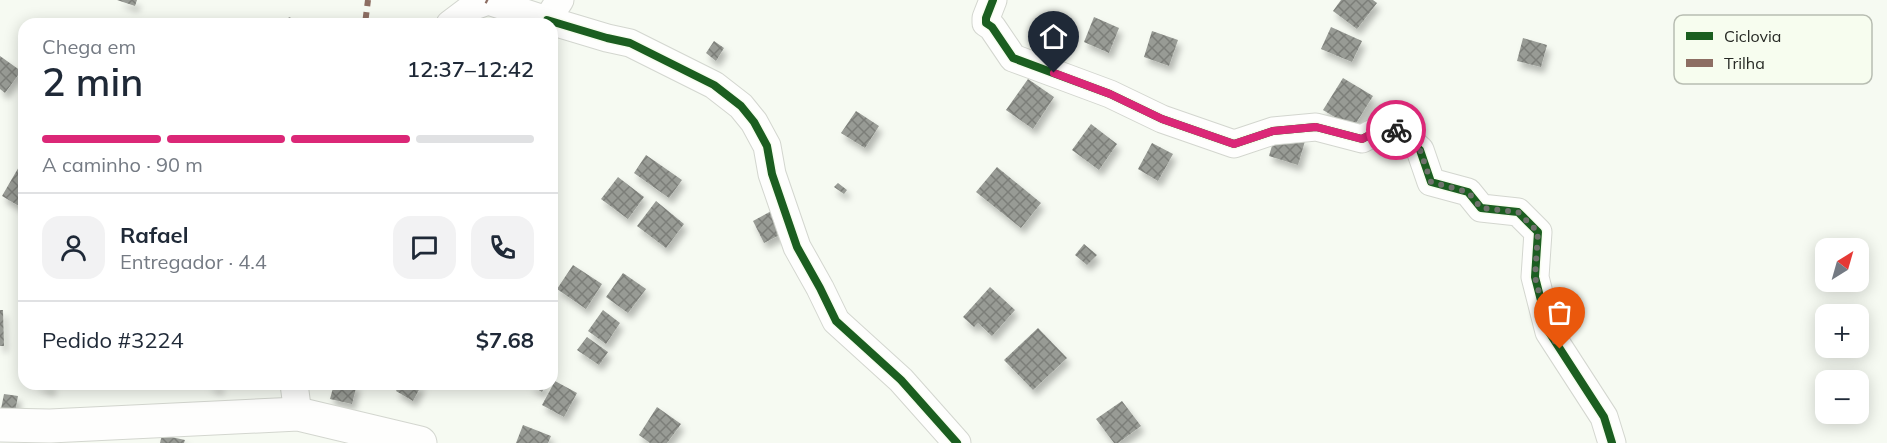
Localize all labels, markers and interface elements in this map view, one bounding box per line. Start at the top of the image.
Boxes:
pin [1028,11,1079,73]
legend [1674,15,1872,84]
icon: home [1037,20,1070,53]
text: Ciclovia [1724,26,1781,46]
text: Chega em [42,34,136,59]
text: Trilha [1724,53,1765,73]
text: 12:37–12:42 [407,55,534,83]
text: 2 min [42,57,143,106]
courier [1366,100,1426,160]
icon: bike [1380,114,1413,147]
text: A caminho · 90 m [42,152,203,177]
button: person [42,216,105,279]
button: chat [393,216,456,279]
button: phone [471,216,534,279]
text: Rafael [120,221,188,249]
north arrow [1815,238,1869,292]
map controls [1815,238,1869,424]
text: Entregador · 4.4 [120,249,267,274]
pin [1534,287,1585,349]
icon: bag [1543,296,1576,329]
button: + [1815,304,1869,358]
text: Pedido #3224 [42,326,184,354]
text: $7.68 [476,326,534,354]
button: − [1815,370,1869,424]

